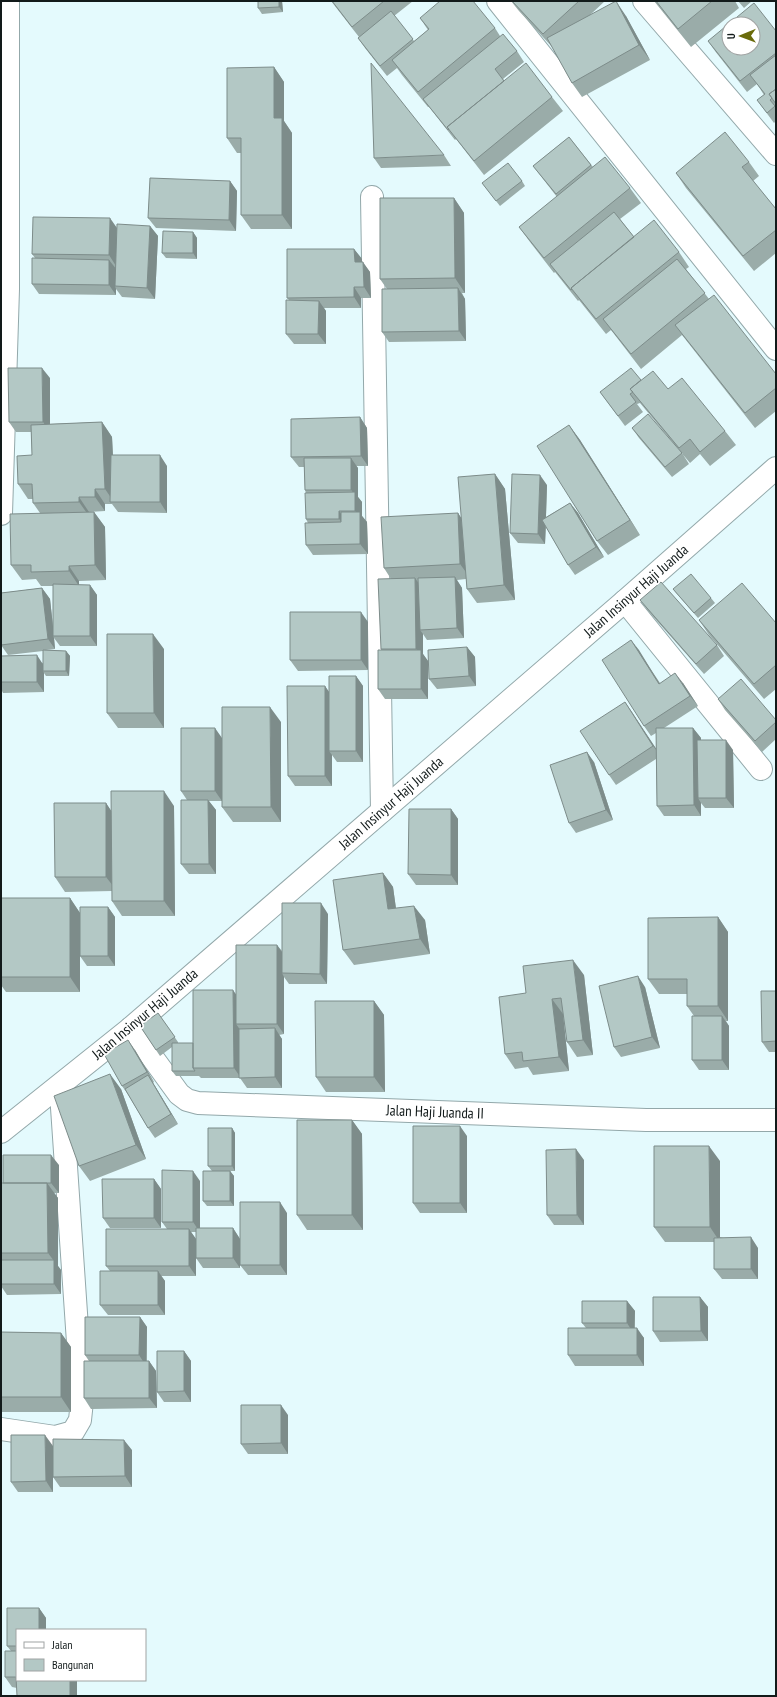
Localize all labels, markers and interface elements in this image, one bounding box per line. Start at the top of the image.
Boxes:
north arrow [721,16,761,56]
text: U [724,33,738,39]
street label: Jalan Insinyur Haji Juanda [579,540,692,642]
street label: Jalan Insinyur Haji Juanda [334,752,447,854]
street label: Jalan Insinyur Haji Juanda [87,964,201,1064]
street label: Jalan Haji Juanda II [385,1100,484,1123]
legend [16,1629,146,1681]
text: Jalan [51,1637,73,1652]
text: Bangunan [52,1657,93,1672]

